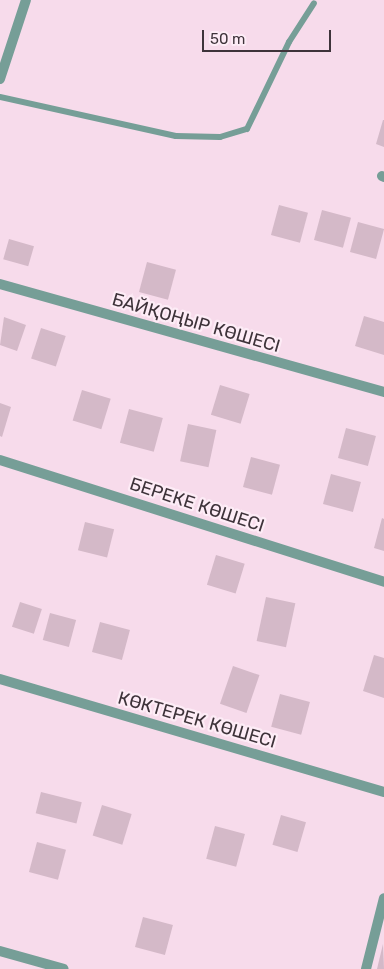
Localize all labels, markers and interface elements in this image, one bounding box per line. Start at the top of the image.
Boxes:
scale bar [204,20,333,52]
text: 50 m [210,30,245,48]
street label: БАЙҚОҢЫР КӨШЕСІ [109,289,283,357]
street label: БЕРЕКЕ КӨШЕСІ [127,473,267,537]
street label: КӨКТЕРЕК КӨШЕСІ [115,687,279,753]

